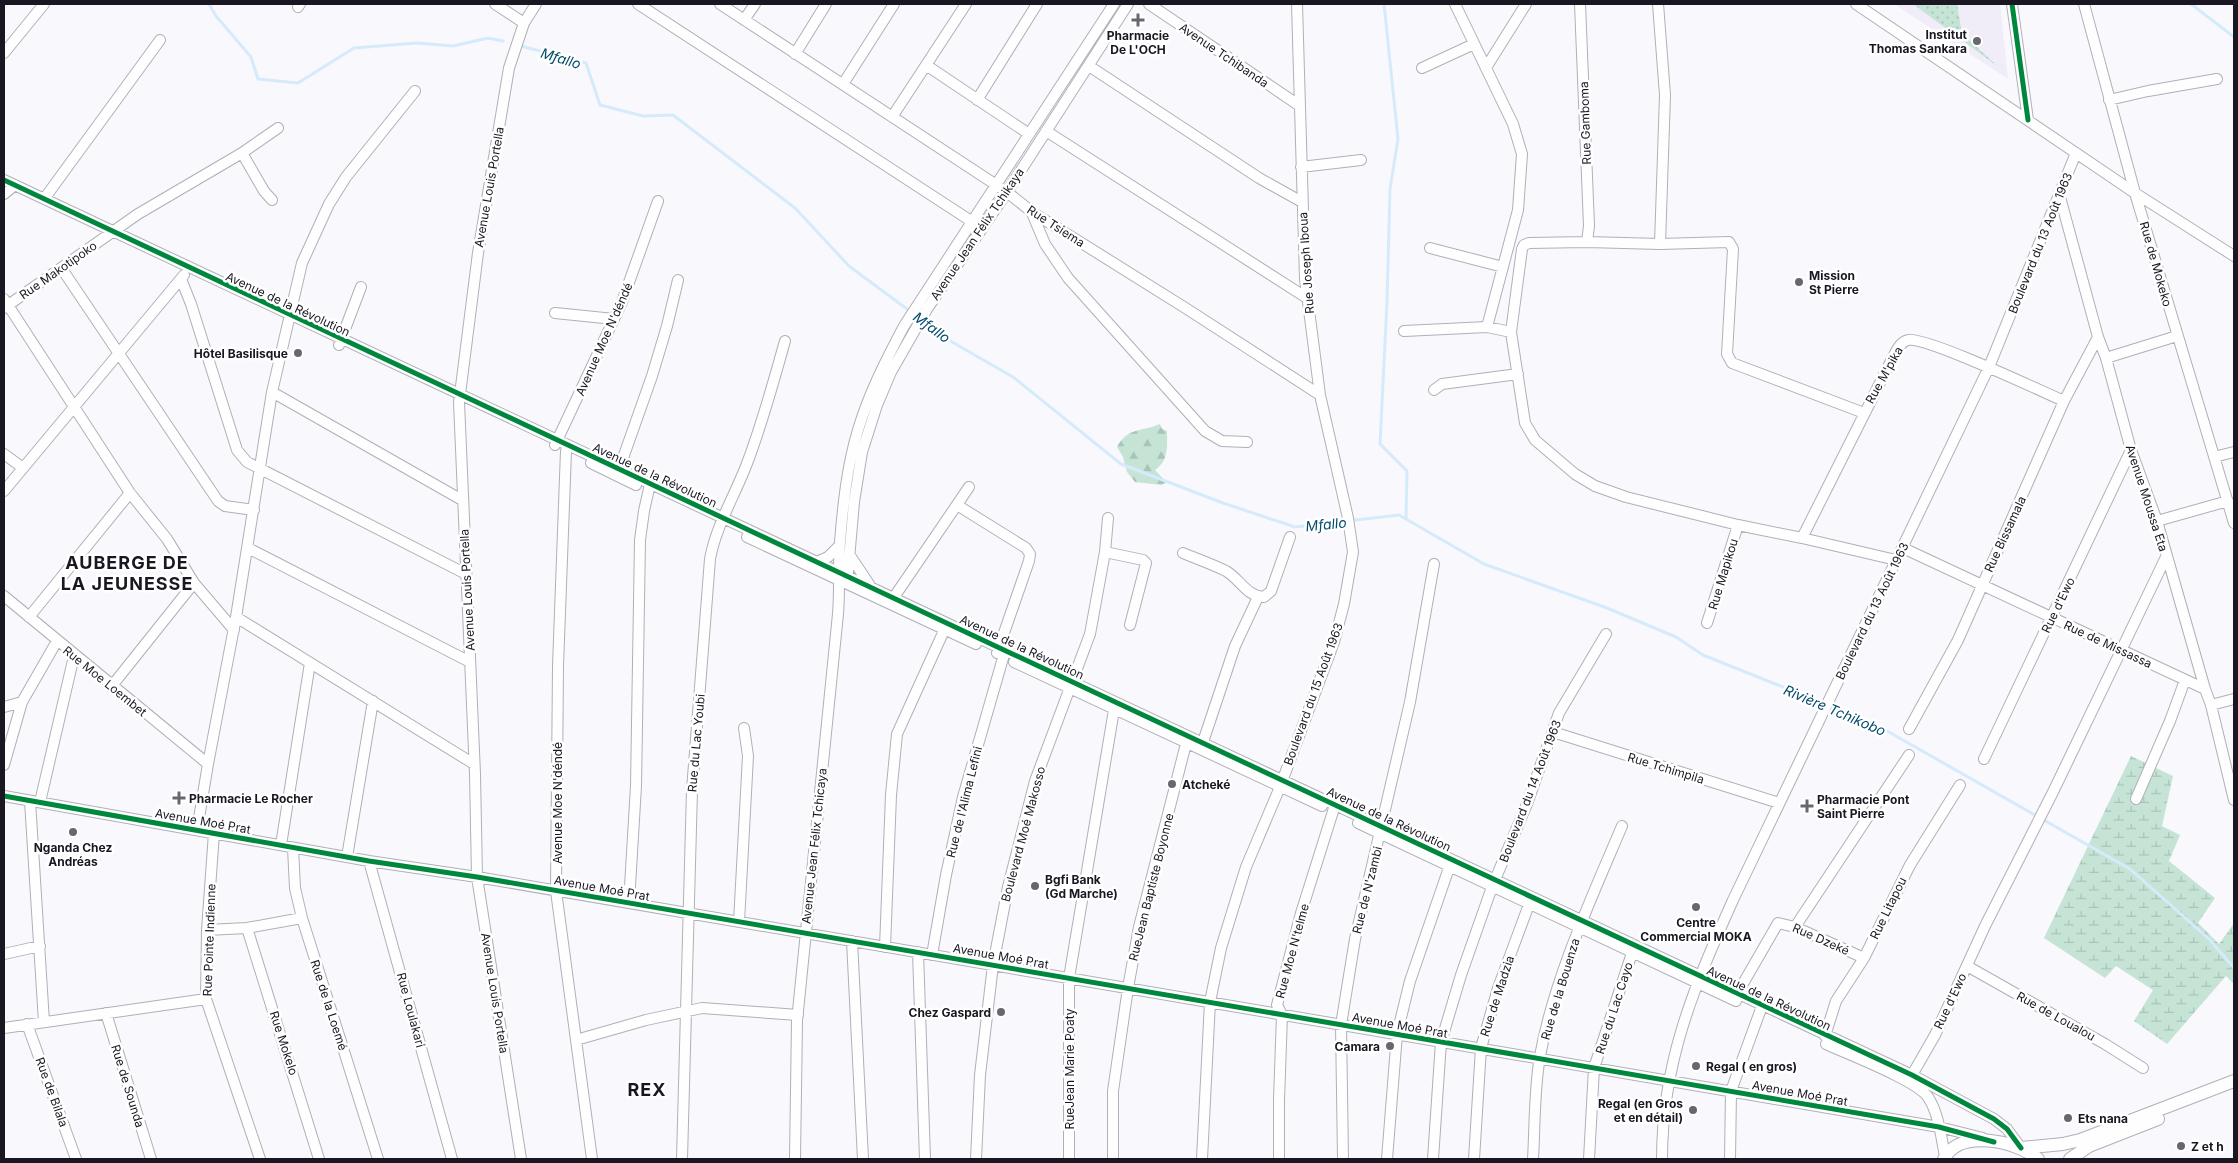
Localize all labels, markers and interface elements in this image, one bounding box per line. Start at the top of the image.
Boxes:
marker: Pharmacie De L'OCH [1132,14,1144,26]
street label: Avenue Tchibanda [1176,20,1272,90]
place label: Institut Thomas Sankara [1869,27,1968,56]
place label: Pharmacie De L'OCH [1107,28,1169,57]
marker: Institut Thomas Sankara [1971,35,1983,47]
water label: Mfallo [539,44,583,72]
street label: Rue Gamboma [1576,81,1594,165]
street label: Avenue Louis Portella [471,126,507,248]
street label: Avenue Jean Félix Tchikaya [927,165,1027,303]
street label: Boulevard du 13 Août 1963 [2005,170,2075,316]
street label: Rue Tsiema [1024,202,1088,250]
street label: Rue Joseph Iboua [1295,212,1317,314]
street label: Rue de Mokeko [2137,220,2175,308]
street label: Rue Makotipoko [16,238,100,302]
place label: Mission St Pierre [1809,268,1859,297]
street label: Avenue de la Révolution [223,269,353,339]
marker: Mission St Pierre [1793,276,1805,288]
street label: Avenue Moe N'déndé [572,280,636,398]
water label: Mfallo [910,308,954,346]
street label: Rue M'pika [1862,344,1906,406]
place label: Hôtel Basilisque [194,346,288,361]
marker: Hôtel Basilisque [292,347,304,359]
street label: Avenue de la Révolution [590,440,720,510]
street label: Avenue Moussa Eta [2123,443,2171,553]
street label: Rue Bissamala [1981,494,2029,574]
water label: Mfallo [1305,513,1347,535]
street label: Avenue Louis Portella [456,529,478,651]
street label: Rue Mapikou [1705,537,1741,611]
street label: Boulevard du 13 Août 1963 [1832,540,1912,682]
district label: AUBERGE DE LA JEUNESSE [61,552,193,594]
street label: Rue d'Ewo [2038,575,2078,635]
street label: Avenue de la Révolution [957,612,1087,682]
street label: Rue de Missassa [2062,617,2154,671]
street label: Boulevard du 15 Août 1963 [1280,621,1346,767]
street label: Rue Moe Loembet [60,643,150,719]
water label: Rivière Tchikobo [1781,681,1889,739]
street label: Rue du Lac Youbi [684,693,708,793]
street label: Boulevard du 14 Août 1963 [1496,718,1564,864]
street label: Avenue Moe N'déndé [550,742,565,864]
street label: Rue de l'Alima Lefini [943,745,985,859]
street label: Rue Tchimpila [1626,749,1706,787]
street label: Boulevard Moé Makosso [998,765,1048,903]
street label: Avenue Jean Félix Tchicaya [798,767,830,925]
place label: Atcheké [1182,777,1230,792]
marker: Atcheké [1166,778,1178,790]
street label: Avenue de la Révolution [1324,784,1454,854]
place label: Pharmacie Le Rocher [189,791,313,806]
marker: Pharmacie Le Rocher [173,792,185,804]
place label: Pharmacie Pont Saint Pierre [1817,792,1910,821]
marker: Pharmacie Pont Saint Pierre [1801,800,1813,812]
street label: Avenue Moé Prat [154,805,252,837]
street label: RueJean Baptiste Boyonne [1125,811,1177,963]
marker: Nganda Chez Andréas [67,826,79,838]
place label: Nganda Chez Andréas [34,840,112,869]
street label: Rue de N'zambi [1349,845,1385,935]
street label: Avenue Moé Prat [553,872,651,904]
place label: Bgfi Bank (Gd Marche) [1045,872,1118,901]
street label: Rue Litapou [1867,874,1909,942]
marker: Bgfi Bank (Gd Marche) [1029,880,1041,892]
street label: Rue Pointe Indienne [200,883,218,997]
marker: Centre Commercial MOKA [1690,901,1702,913]
street label: Rue Moe N'telme [1272,902,1312,1000]
place label: Centre Commercial MOKA [1640,915,1752,944]
street label: Rue Dzeké [1790,920,1852,958]
street label: Avenue Louis Portella [478,932,512,1054]
street label: Rue de la Bouenza [1537,936,1583,1042]
street label: Avenue Moé Prat [952,940,1050,972]
street label: Rue de Madzia [1477,954,1517,1038]
street label: Rue de la Loemé [307,958,351,1052]
street label: Rue du Lac Cayo [1592,960,1636,1056]
street label: Avenue de la Révolution [1704,963,1834,1033]
street label: Rue Loulakari [394,971,428,1049]
street label: Rue d'Ewo [1930,971,1970,1031]
street label: Rue de Loualou [2014,988,2098,1044]
place label: Chez Gaspard [909,1005,991,1020]
marker: Chez Gaspard [995,1006,1007,1018]
street label: RueJean Marie Poaty [1062,1008,1077,1130]
street label: Rue Mokelo [267,1009,301,1077]
street label: Avenue Moé Prat [1351,1009,1449,1041]
place label: Camara [1335,1039,1380,1054]
marker: Camara [1384,1040,1396,1052]
street label: Rue de Sounda [108,1043,148,1129]
street label: Rue de Bilala [32,1055,72,1129]
place label: Regal ( en gros) [1706,1059,1797,1074]
marker: Regal ( en gros) [1690,1060,1702,1072]
street label: Avenue Moé Prat [1751,1077,1849,1109]
district label: REX [627,1079,667,1100]
place label: Regal (en Gros et en détail) [1598,1096,1683,1125]
marker: Regal (en Gros et en détail) [1687,1104,1699,1116]
place label: Ets nana [2078,1111,2128,1126]
marker: Ets nana [2062,1112,2074,1124]
place label: Z et h [2191,1139,2224,1154]
marker: Z et h [2175,1140,2187,1152]

